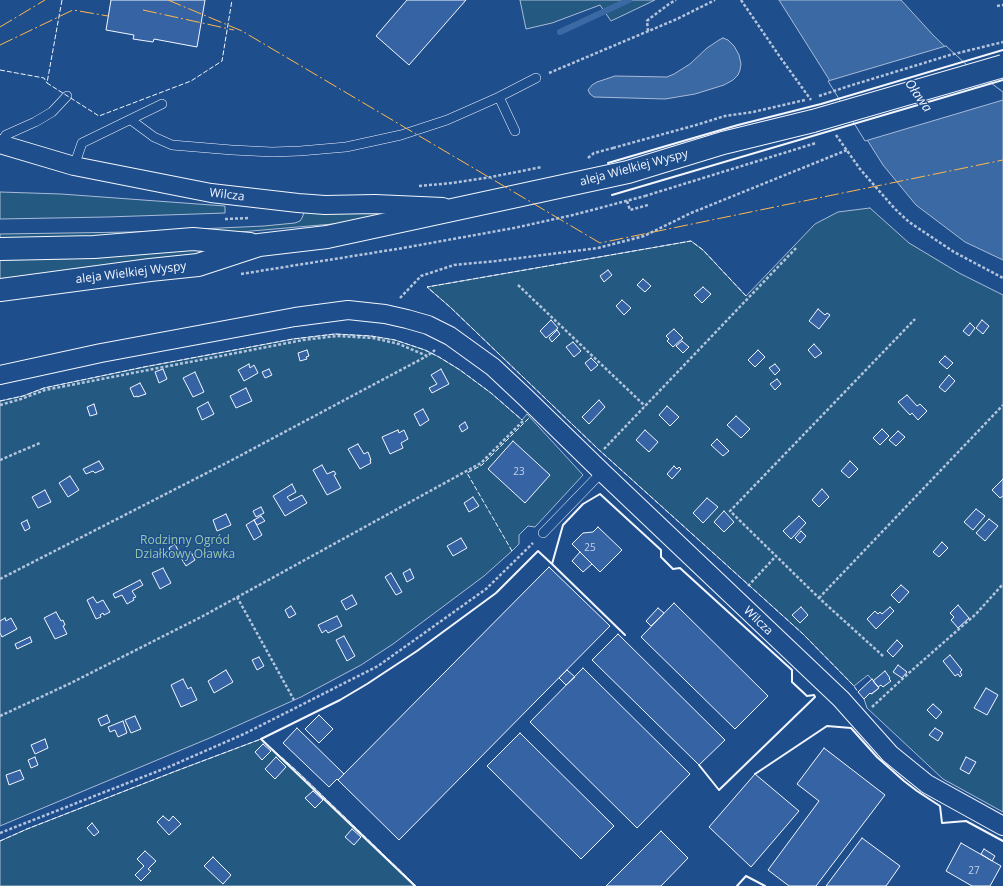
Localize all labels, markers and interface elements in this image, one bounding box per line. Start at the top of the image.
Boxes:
water label: Oława [901,77,935,115]
street label: aleja Wielkiej Wyspy [578,147,690,189]
street label: Wilcza [209,186,245,204]
street label: aleja Wielkiej Wyspy [75,259,187,287]
house number: 23 [513,466,525,478]
park label: Rodzinny Ogród Działkowy Oławka [135,534,235,562]
house number: 25 [584,542,596,554]
street label: Wilcza [740,604,776,638]
house number: 27 [968,865,980,877]

